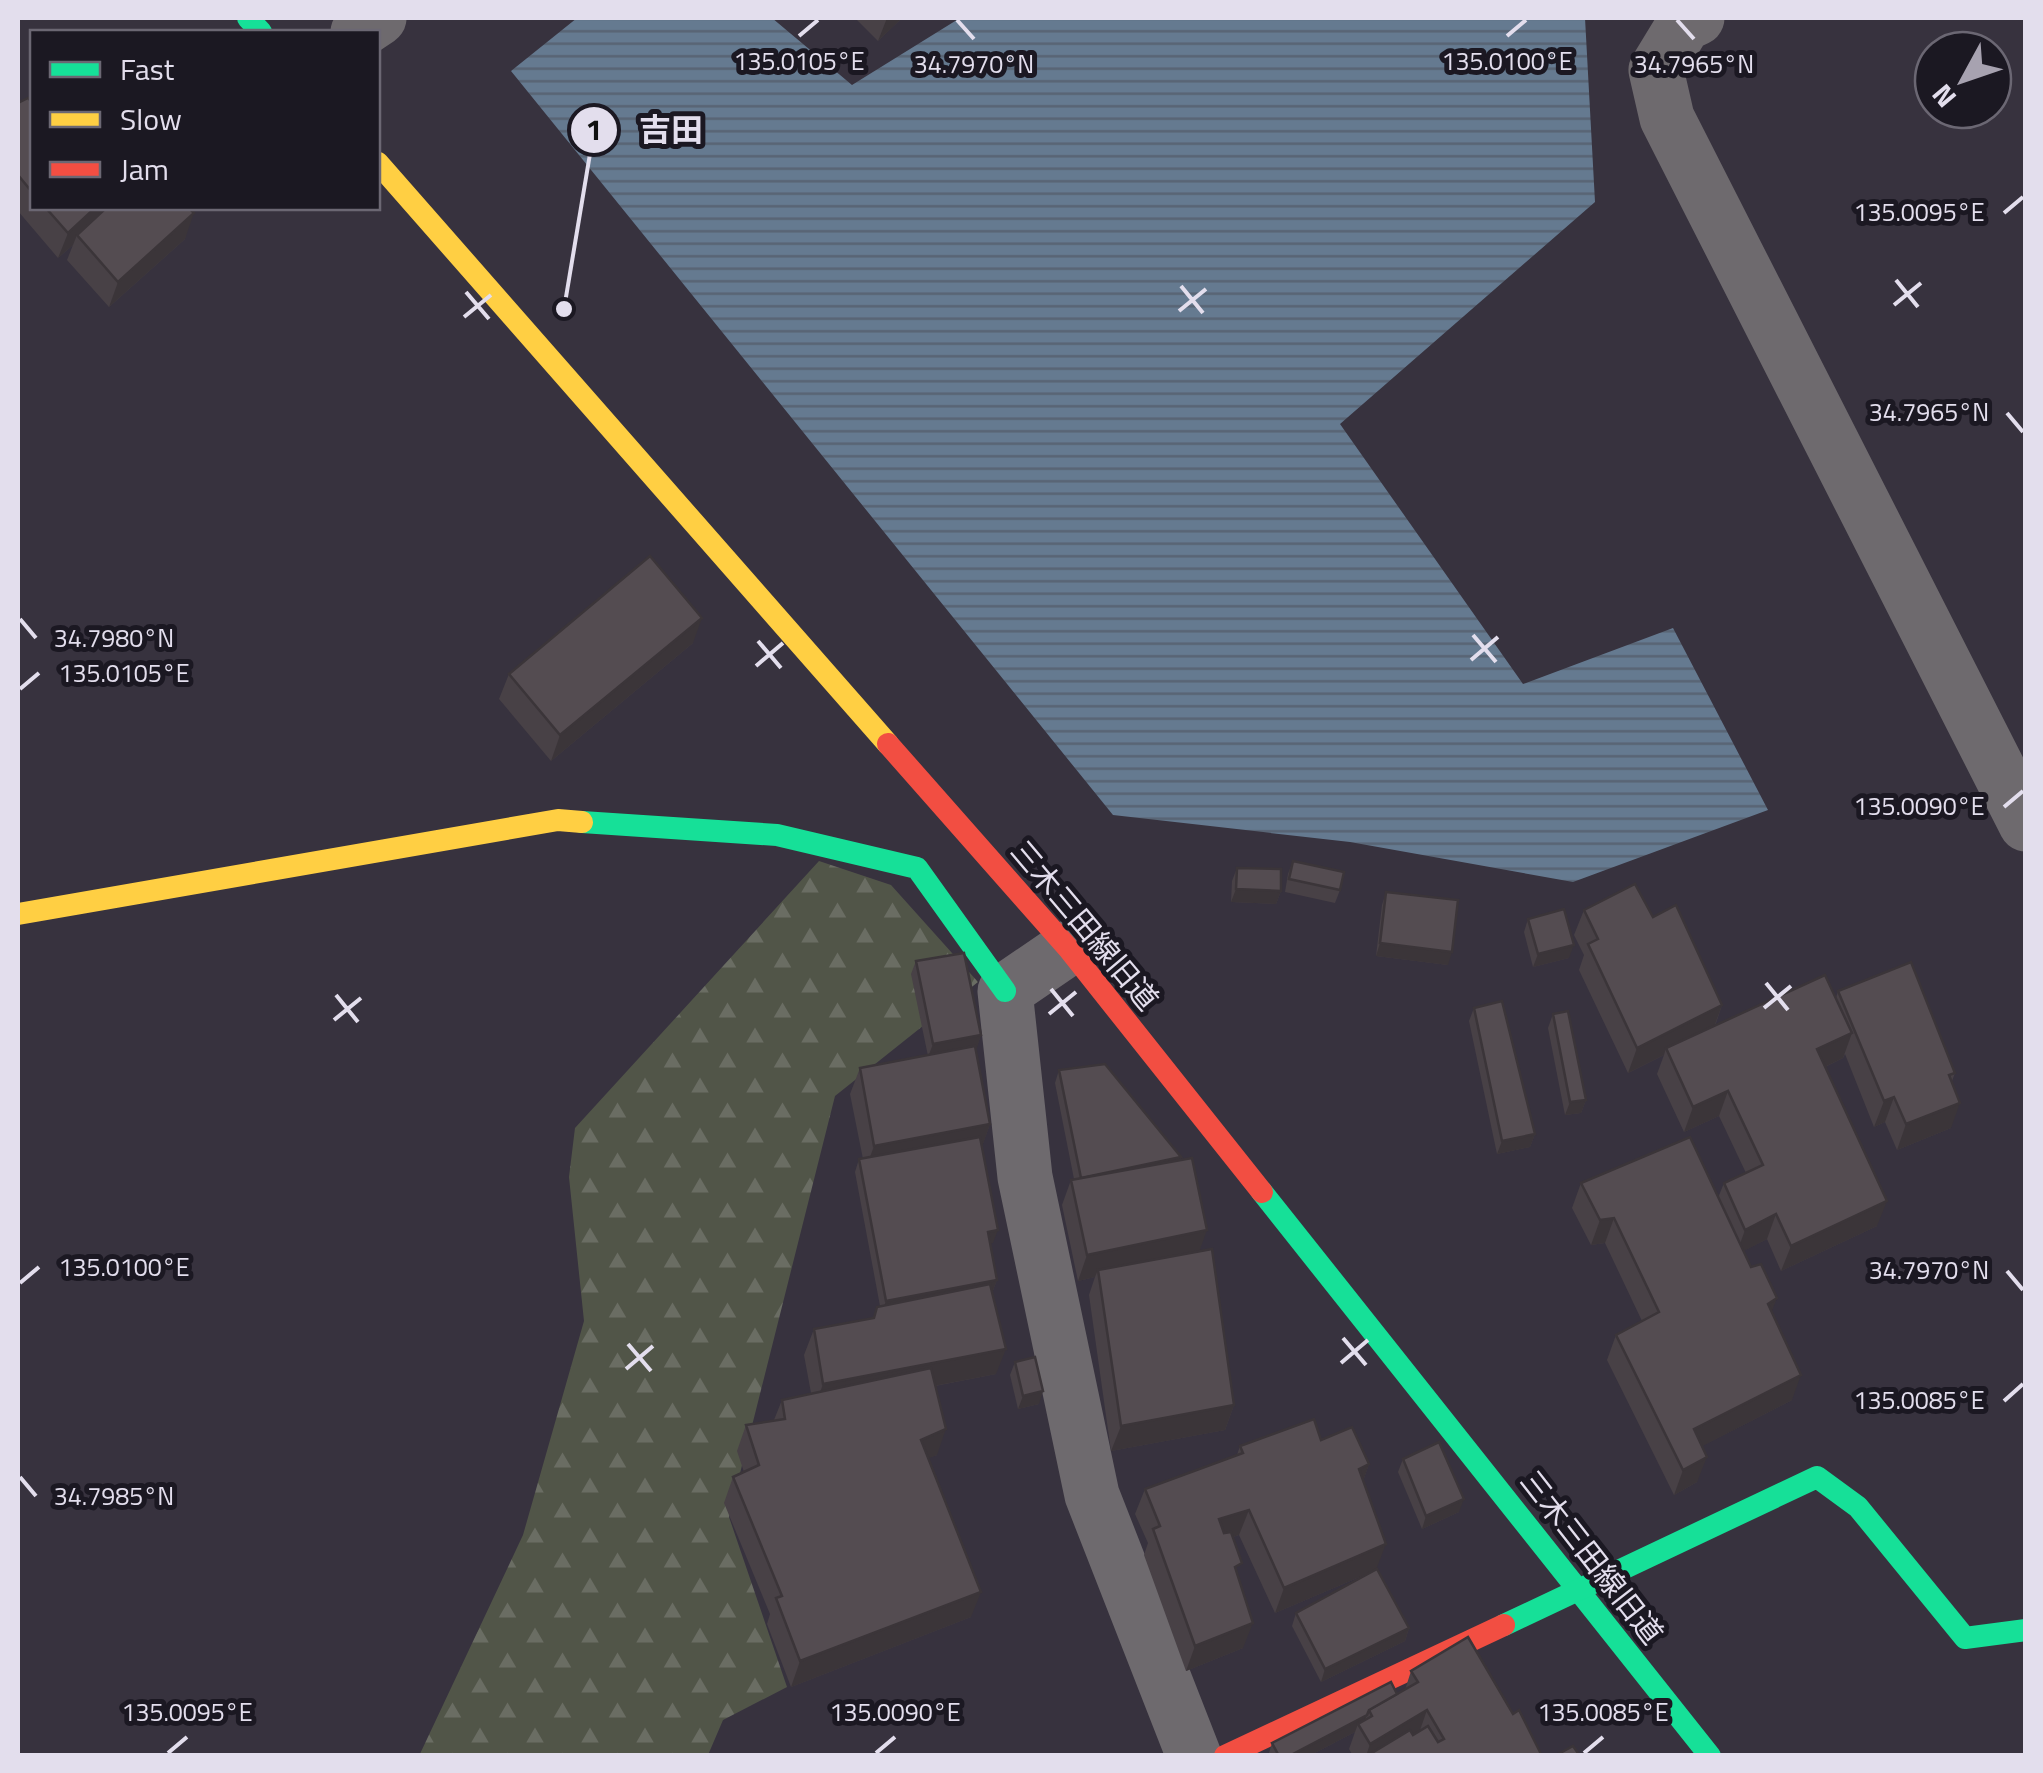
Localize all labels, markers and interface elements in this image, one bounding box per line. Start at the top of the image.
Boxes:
legend [30,30,380,210]
north arrow [1913,30,2013,130]
text: 135.0105°E [733,42,865,80]
text: 135.0100°E [1441,42,1573,80]
text: 34.7970°N [914,45,1034,83]
text: 34.7965°N [1634,45,1754,83]
text: Fast [120,46,175,92]
text: N [1921,75,1966,118]
text: Slow [120,96,182,142]
callout: 吉田 [569,99,723,161]
text: 吉田 [639,105,703,153]
text: 1 [586,106,602,152]
text: Jam [120,146,169,192]
text: 135.0095°E [1853,193,1985,231]
text: 34.7965°N [1869,393,1989,431]
text: 34.7980°N [54,619,174,657]
text: 135.0105°E [58,654,190,692]
text: 135.0090°E [1853,787,1985,825]
street label: 三木三田線旧道 [1000,830,1170,1020]
text: 135.0100°E [58,1248,190,1286]
text: 34.7970°N [1869,1251,1989,1289]
text: 135.0085°E [1853,1381,1985,1419]
street label: 三木三田線旧道 [1509,1460,1675,1654]
text: 34.7985°N [54,1477,174,1515]
text: 135.0095°E [121,1693,253,1731]
text: 135.0090°E [829,1693,961,1731]
text: 135.0085°E [1537,1693,1669,1731]

